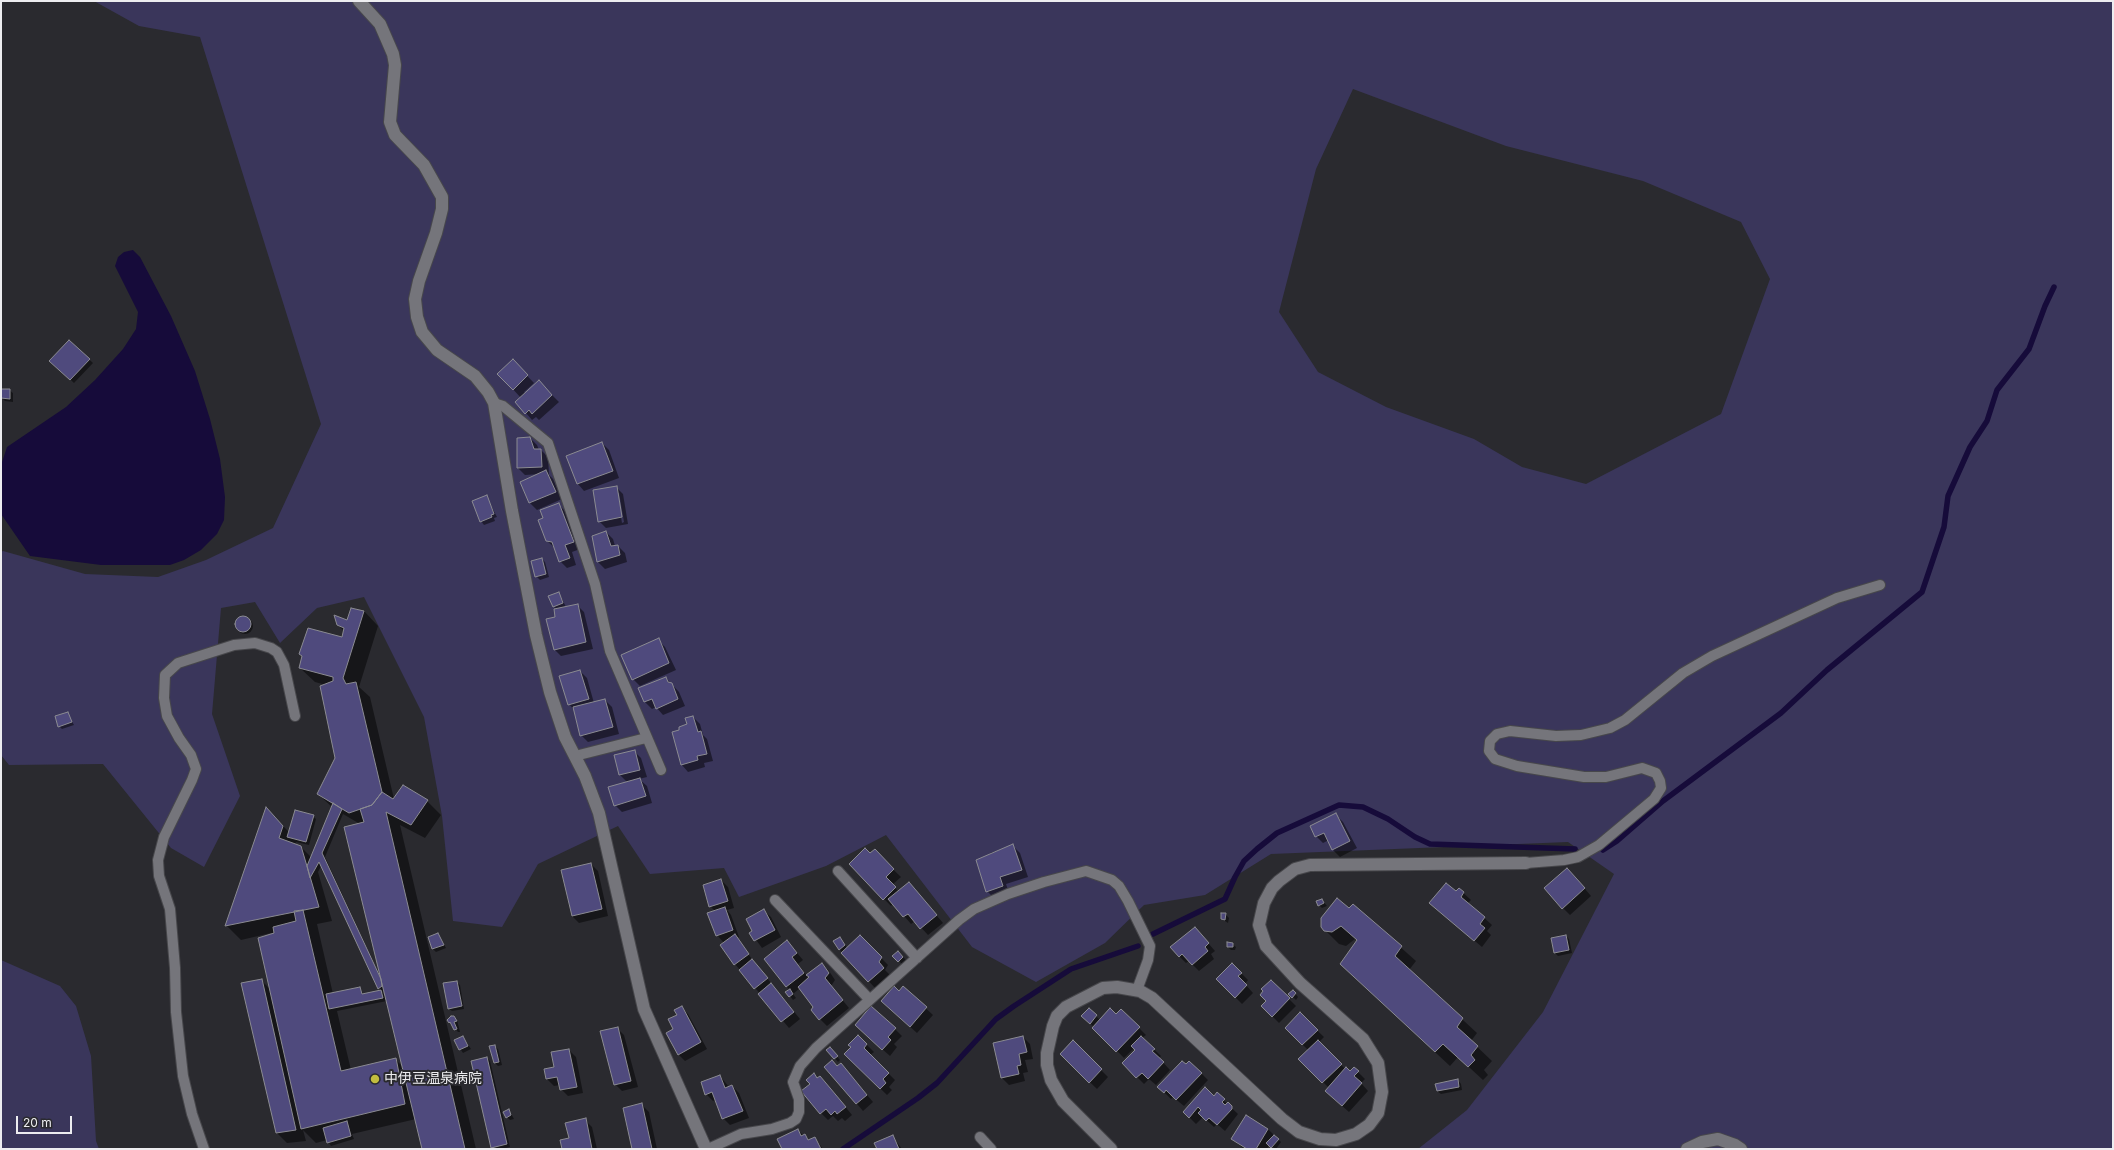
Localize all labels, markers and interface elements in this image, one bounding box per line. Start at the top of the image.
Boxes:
place label: 中伊豆温泉病院 [384,1071,482,1087]
marker: 中伊豆温泉病院 [369,1073,381,1085]
scale bar [18,1108,74,1134]
text: 20 m [23,1115,52,1130]

